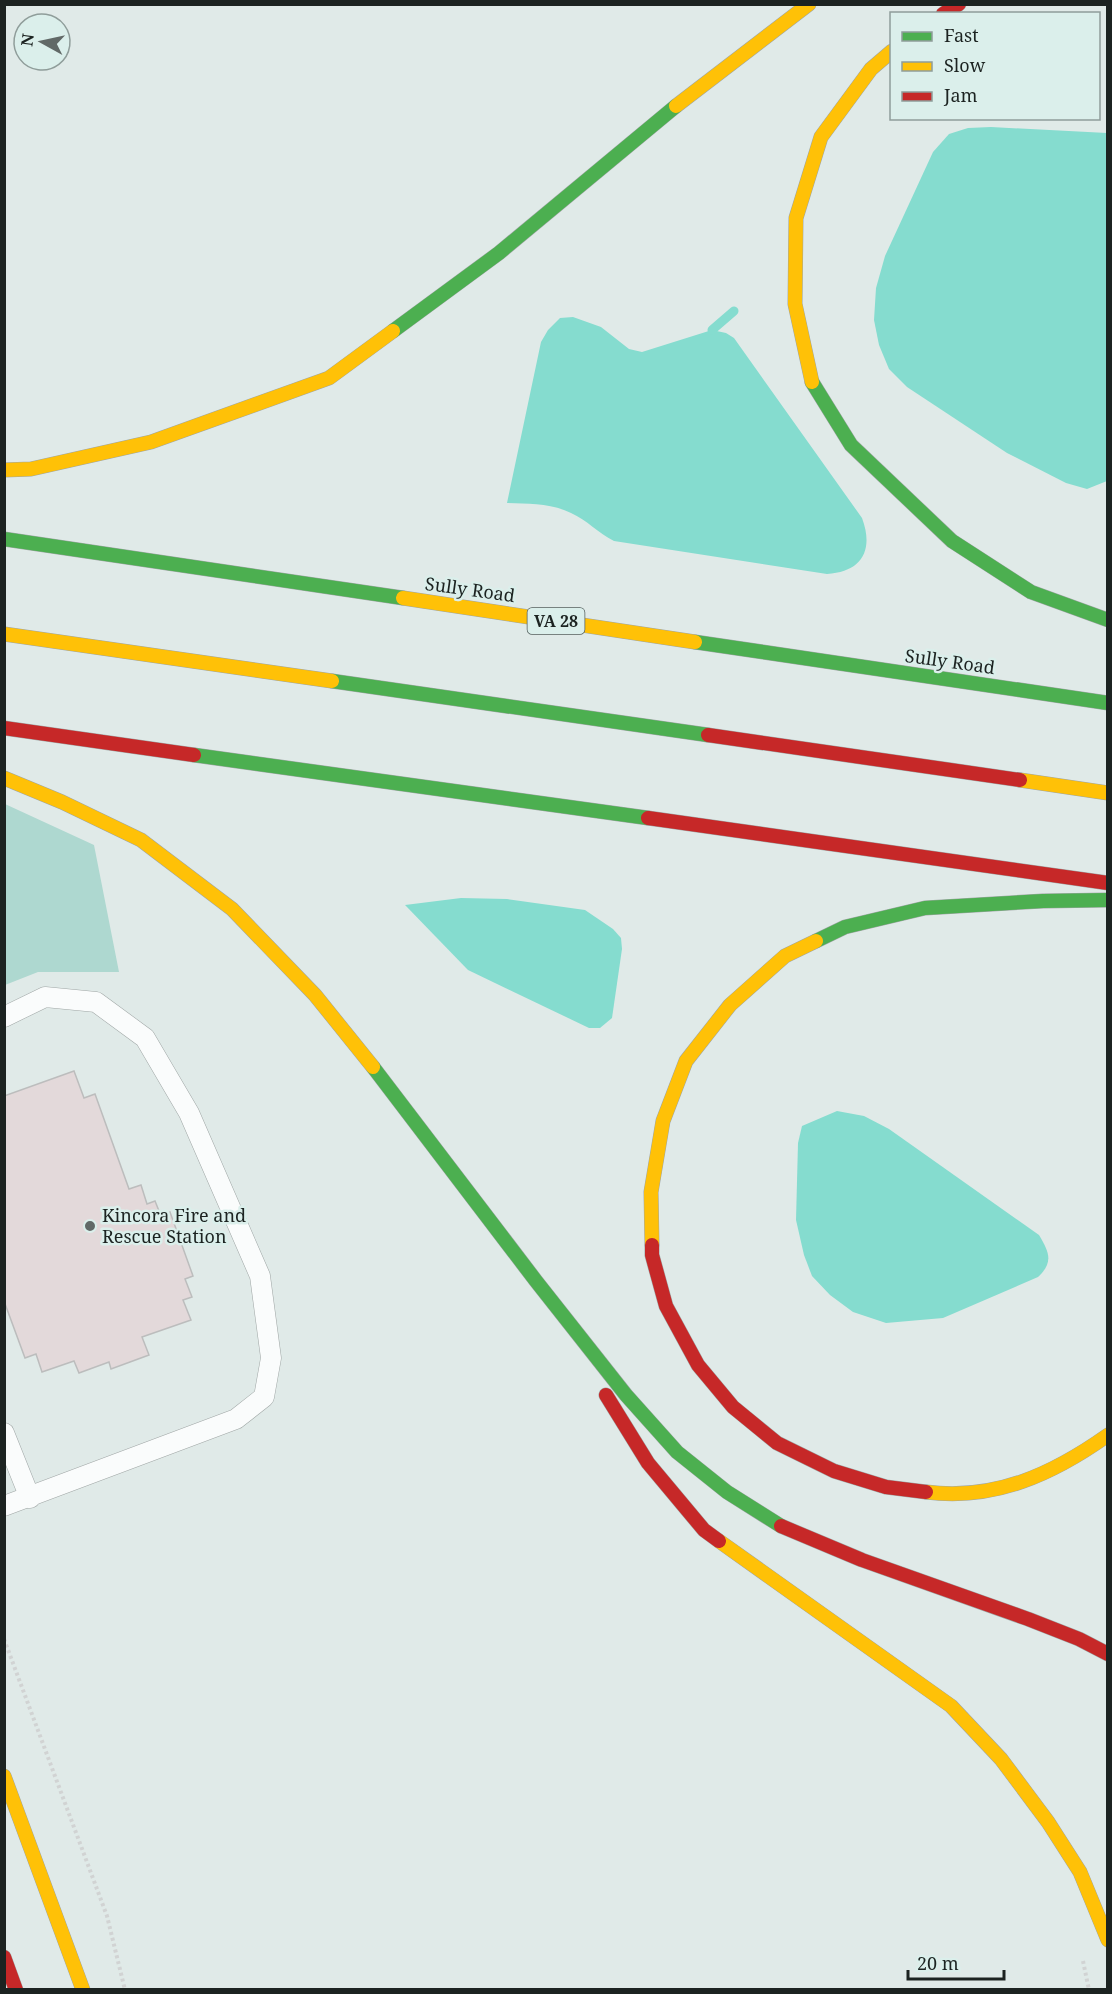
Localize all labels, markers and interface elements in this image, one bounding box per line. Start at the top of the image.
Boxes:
north arrow [12,12,72,72]
legend [890,12,1100,120]
text: Fast [944,23,979,47]
text: N [15,32,39,48]
text: Slow [944,53,986,77]
text: Jam [943,83,978,107]
street label: Sully Road [424,571,517,607]
road number: VA 28 [528,608,584,634]
street label: Sully Road [904,643,997,679]
place label: Kincora Fire and Rescue Station [102,1203,246,1248]
marker: Kincora Fire and Rescue Station [83,1219,97,1233]
scale bar [908,1943,1004,1981]
text: 20 m [917,1951,959,1975]

